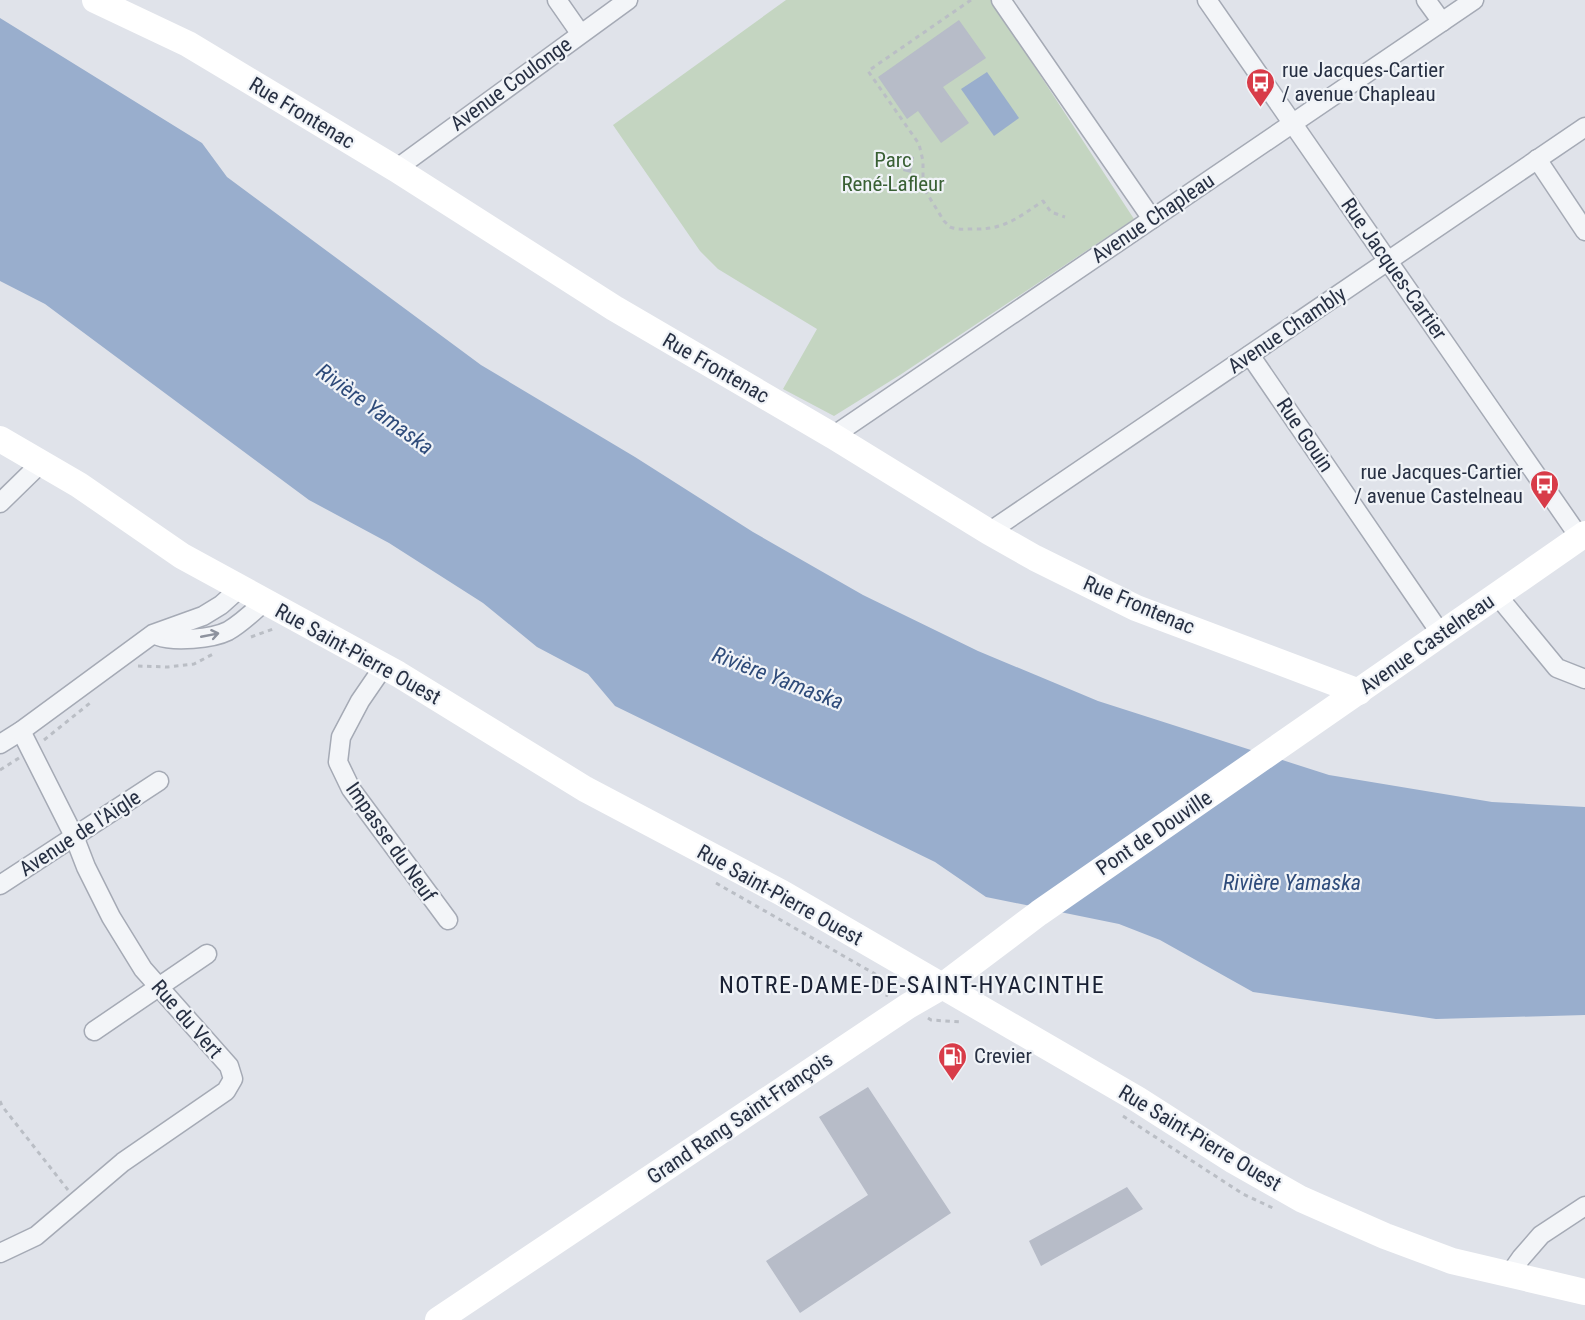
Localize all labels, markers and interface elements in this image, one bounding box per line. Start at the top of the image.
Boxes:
street label: Avenue Coulonge [446,32,576,136]
place label: rue Jacques-Cartier / avenue Chapleau [1282,58,1445,106]
bus stop icon: rue Jacques-Cartier / avenue Chapleau [1245,66,1277,108]
street label: Rue Frontenac [245,72,359,154]
park label: Parc René-Lafleur [841,148,945,196]
street label: Avenue Chapleau [1087,168,1219,268]
street label: Rue Jacques-Cartier [1336,194,1452,344]
street label: Avenue Chambly [1223,282,1351,378]
street label: Rue Frontenac [659,328,773,408]
water label: Rivière Yamaska [312,358,438,460]
street label: Rue Gouin [1272,393,1338,477]
place label: rue Jacques-Cartier / avenue Castelneau [1354,460,1523,508]
bus stop icon: rue Jacques-Cartier / avenue Castelneau [1528,468,1560,510]
street label: Rue Frontenac [1080,571,1198,639]
street label: Avenue Castelneau [1355,589,1499,699]
street label: Rue Saint-Pierre Ouest [271,599,445,709]
one-way arrow [200,629,219,640]
water label: Rivière Yamaska [709,642,847,714]
street label: Impasse du Neuf [341,778,441,907]
street label: Avenue de l'Aigle [15,785,145,881]
street label: Pont de Douville [1092,785,1217,880]
street label: Rue Saint-Pierre Ouest [693,840,867,950]
water label: Rivière Yamaska [1223,870,1361,895]
district label: NOTRE-DAME-DE-SAINT-HYACINTHE [719,971,1105,999]
street label: Rue du Vert [147,975,227,1063]
fuel station icon: Crevier [937,1040,969,1082]
place label: Crevier [974,1044,1032,1068]
street label: Grand Rang Saint-François [643,1047,837,1189]
street label: Rue Saint-Pierre Ouest [1114,1080,1286,1196]

